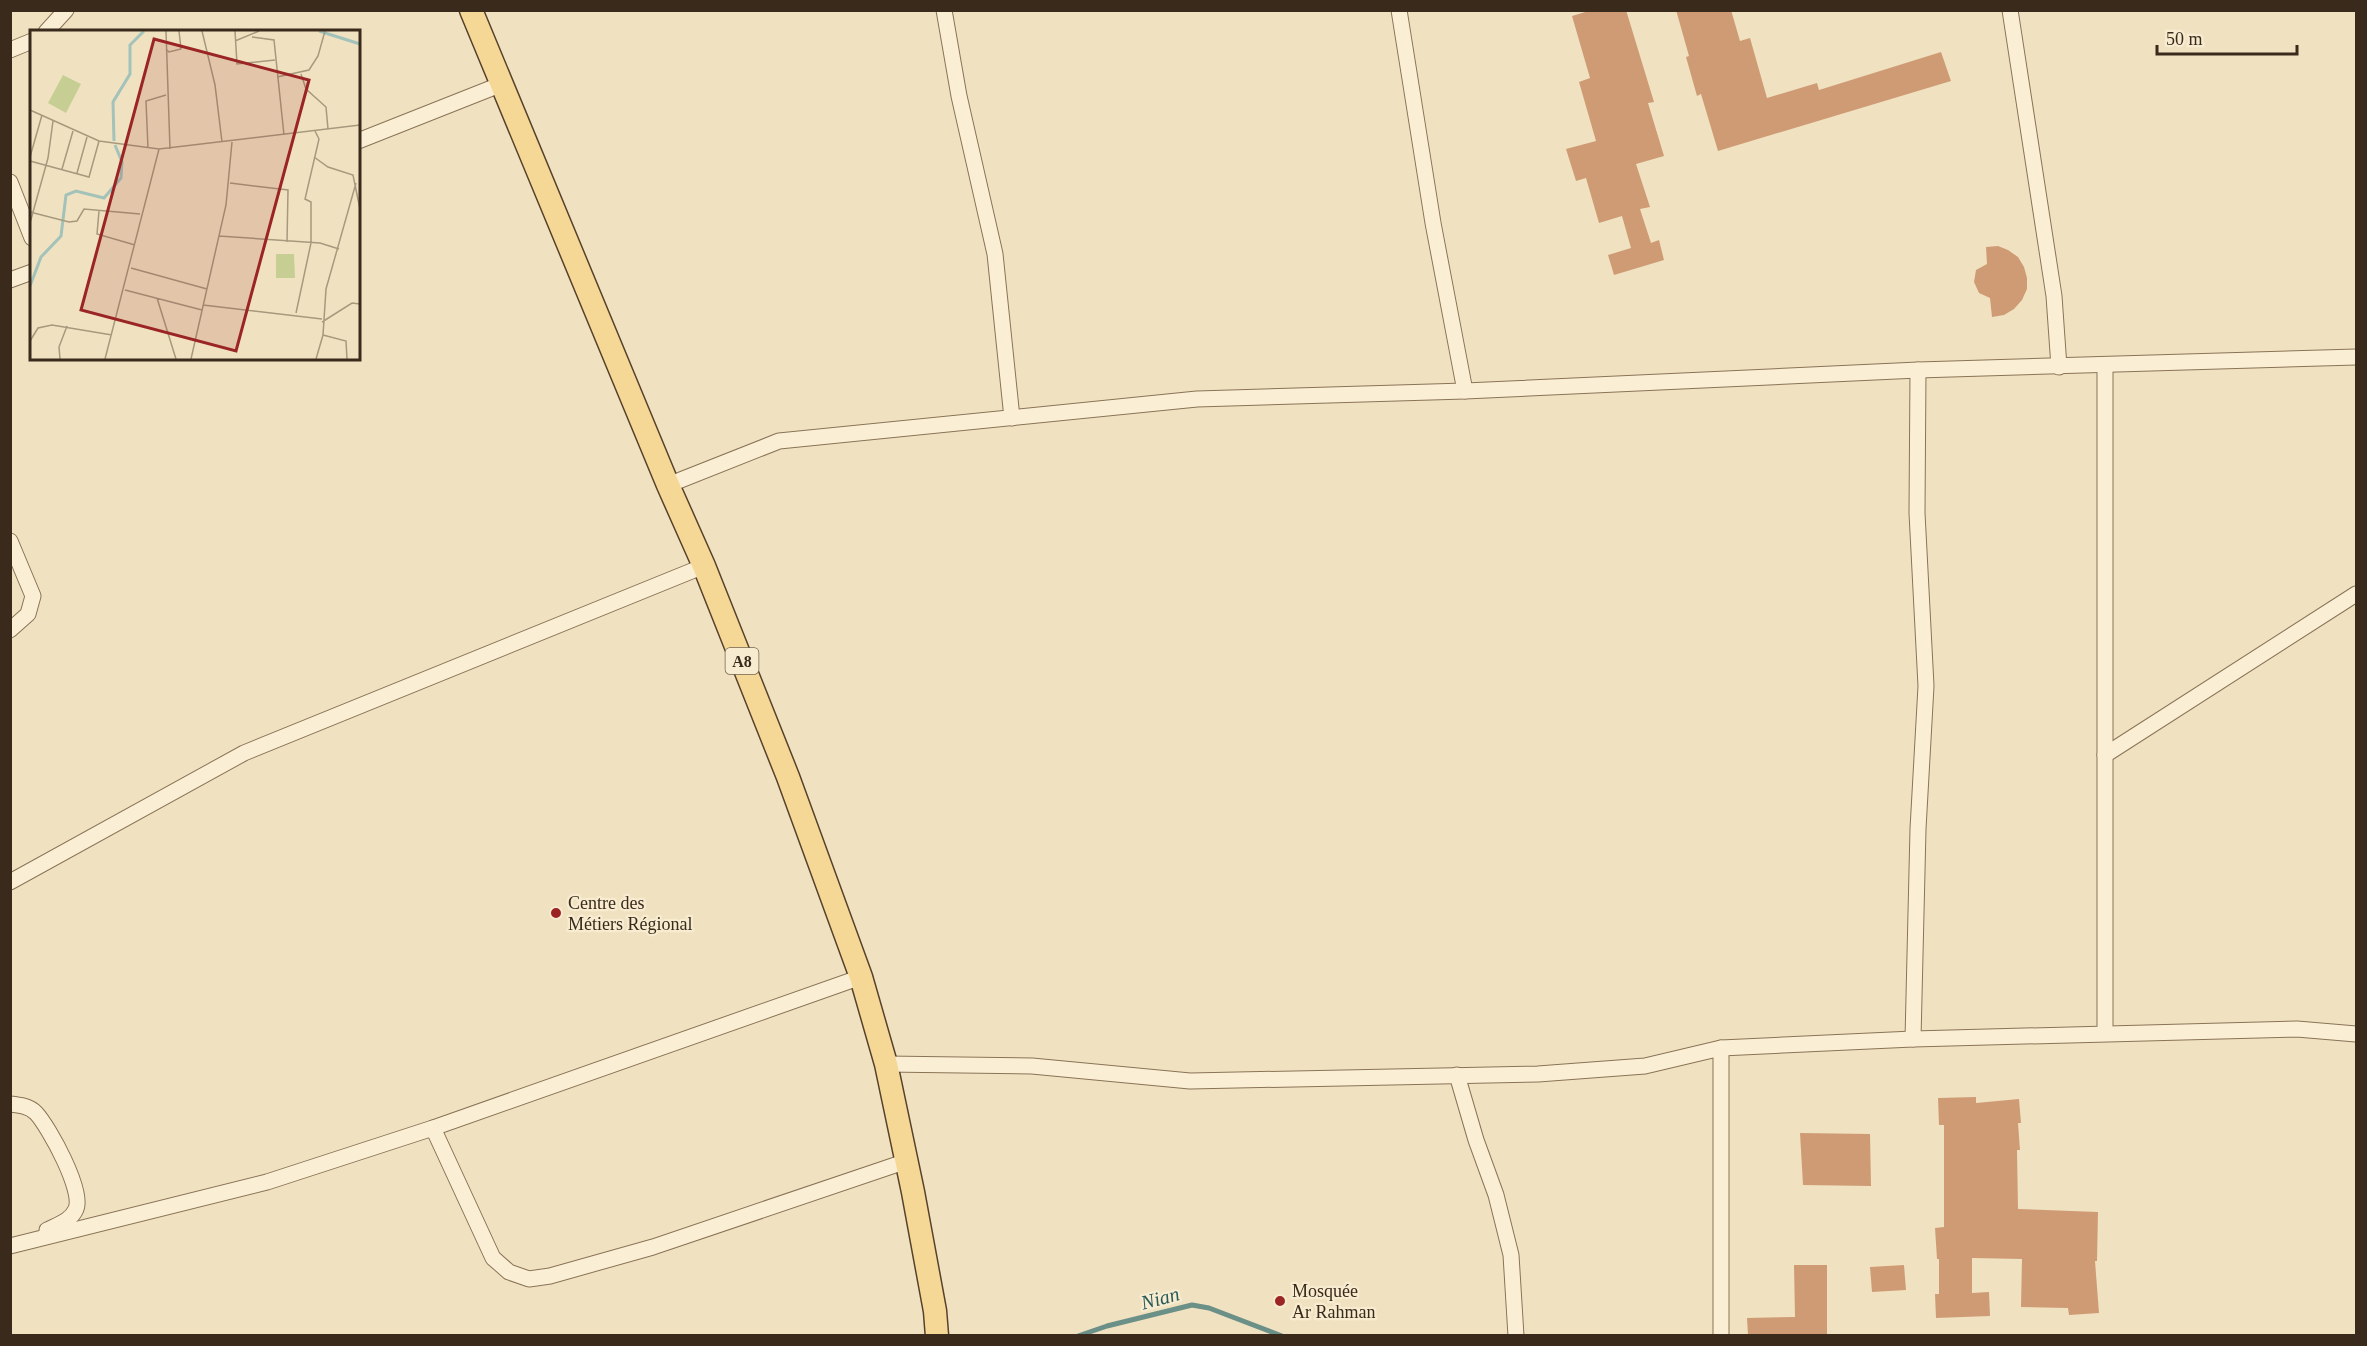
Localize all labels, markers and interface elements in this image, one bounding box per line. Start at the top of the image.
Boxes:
scale bar [2157,18,2296,56]
text: 50 m [2166,29,2203,49]
inset map [30,30,360,360]
road number: A8 [726,648,758,674]
place label: Centre des Métiers Régional [568,893,692,934]
marker: Centre des Métiers Régional [549,906,563,920]
place label: Mosquée Ar Rahman [1292,1281,1375,1322]
water label: Nian [1137,1282,1182,1314]
marker: Mosquée Ar Rahman [1273,1294,1287,1308]

